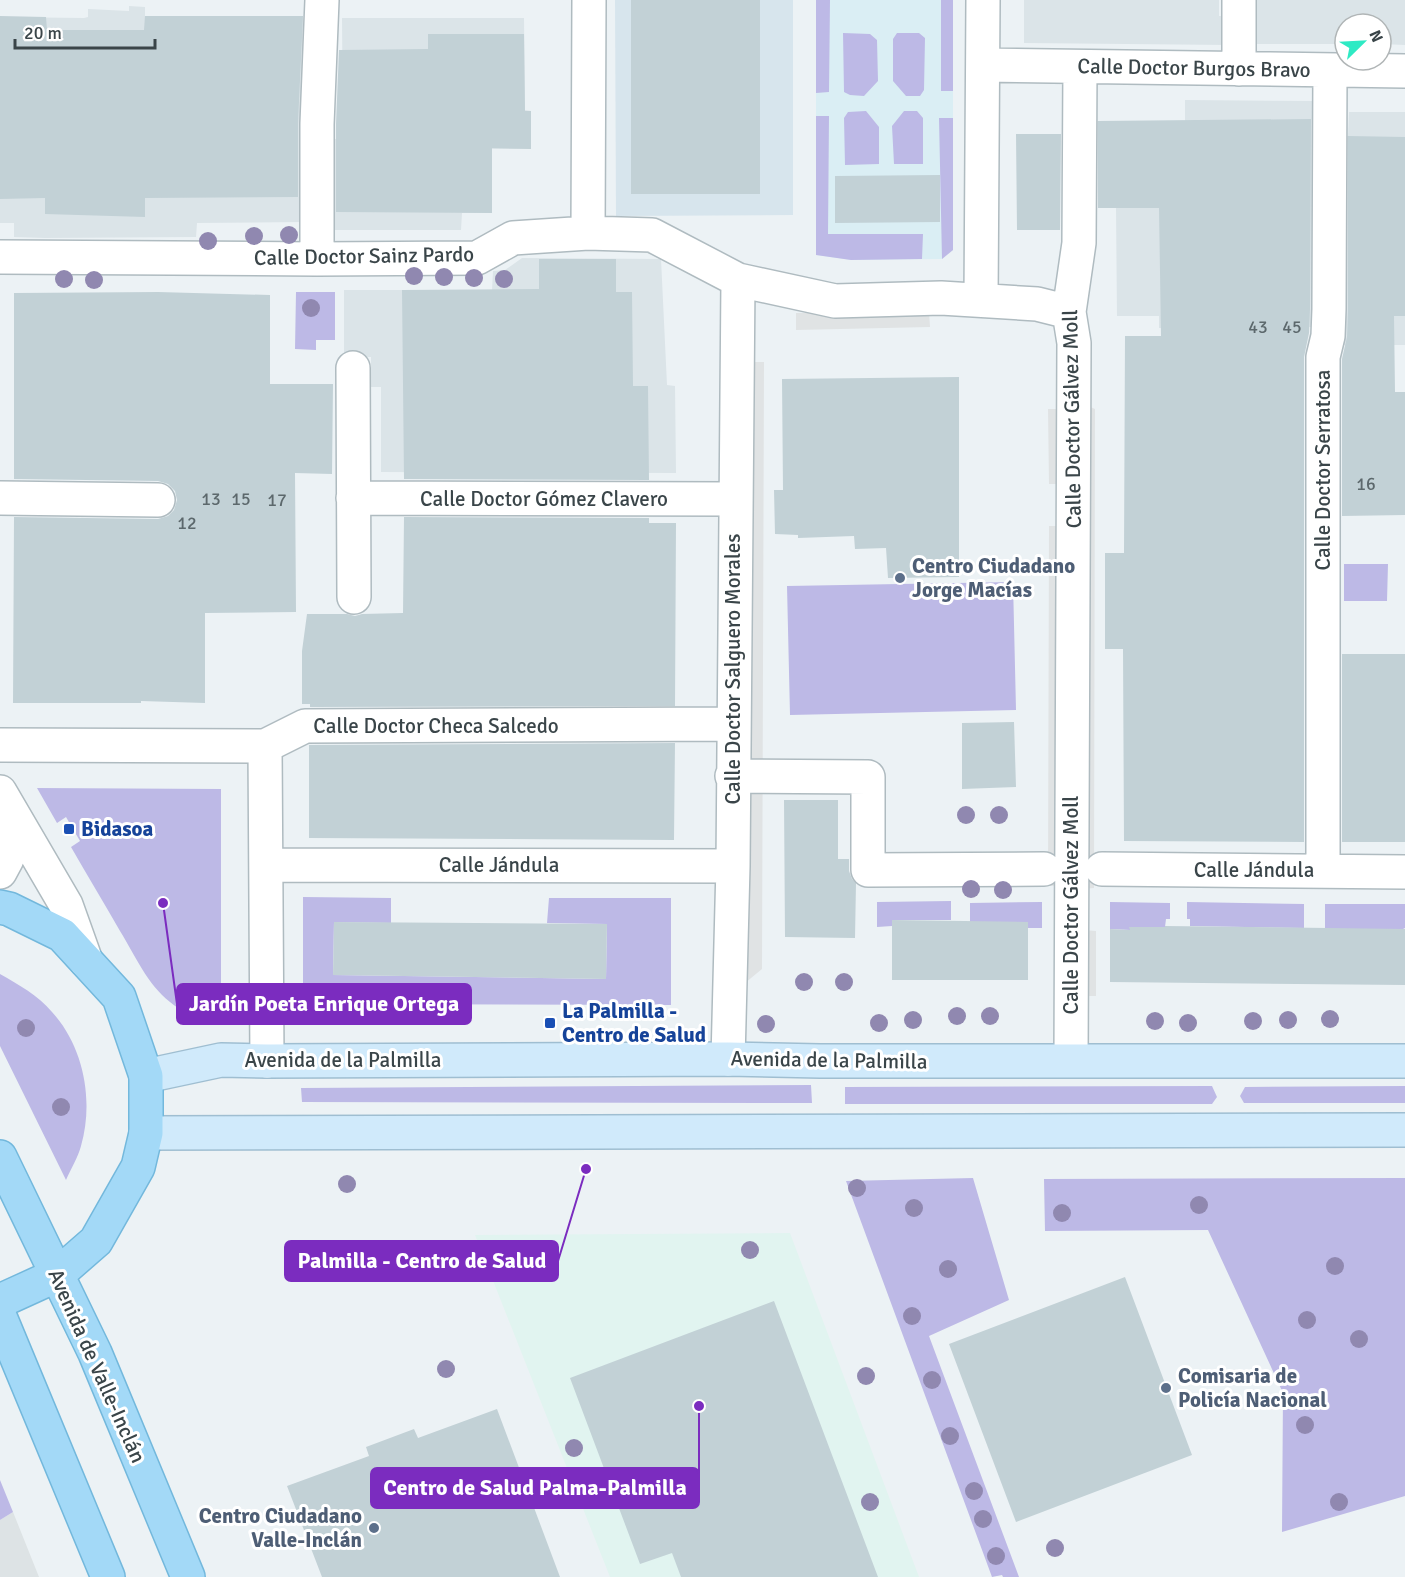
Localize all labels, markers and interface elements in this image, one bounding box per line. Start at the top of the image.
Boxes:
scale bar [15,12,154,50]
north arrow [1333,12,1393,72]
text: 20 m [24,22,62,44]
text: N [1364,27,1387,45]
street label: Calle Doctor Burgos Bravo [1077,53,1311,83]
street label: Calle Doctor Sainz Pardo [254,241,474,271]
street label: Calle Doctor Gálvez Moll [1057,309,1087,529]
house number: 43 [1248,316,1268,338]
house number: 45 [1282,316,1302,338]
street label: Calle Doctor Serratosa [1310,370,1336,570]
house number: 16 [1356,473,1376,495]
street label: Calle Doctor Gómez Clavero [420,486,668,512]
house number: 13 [201,488,221,510]
house number: 15 [231,488,251,510]
house number: 17 [267,489,287,511]
house number: 12 [177,512,197,534]
street label: Calle Doctor Salguero Morales [720,533,746,805]
place label: Centro Ciudadano Jorge Macías [912,553,1075,603]
marker: Centro Ciudadano Jorge Macías [893,571,907,585]
street label: Calle Doctor Checa Salcedo [313,713,559,739]
street label: Calle Doctor Gálvez Moll [1058,796,1084,1014]
place label: Bidasoa [81,816,154,842]
marker: Bidasoa [62,822,76,836]
street label: Calle Jándula [439,852,559,878]
street label: Calle Jándula [1194,857,1314,883]
callout: Jardín Poeta Enrique Ortega [177,984,471,1024]
text: Jardín Poeta Enrique Ortega [189,990,459,1017]
place label: La Palmilla - Centro de Salud [562,998,706,1048]
marker: La Palmilla - Centro de Salud [543,1016,557,1030]
street label: Avenida de la Palmilla [730,1045,928,1075]
street label: Avenida de la Palmilla [244,1047,442,1073]
callout: Palmilla - Centro de Salud [285,1241,558,1281]
text: Palmilla - Centro de Salud [298,1247,547,1274]
street label: Avenida de Valle-Inclán [43,1265,151,1467]
place label: Comisaria de Policía Nacional [1178,1363,1327,1413]
marker: Comisaria de Policía Nacional [1159,1381,1173,1395]
callout: Centro de Salud Palma-Palmilla [371,1468,699,1508]
text: Centro de Salud Palma-Palmilla [383,1474,687,1501]
place label: Centro Ciudadano Valle-Inclán [199,1503,362,1553]
marker: Centro Ciudadano Valle-Inclán [367,1521,381,1535]

